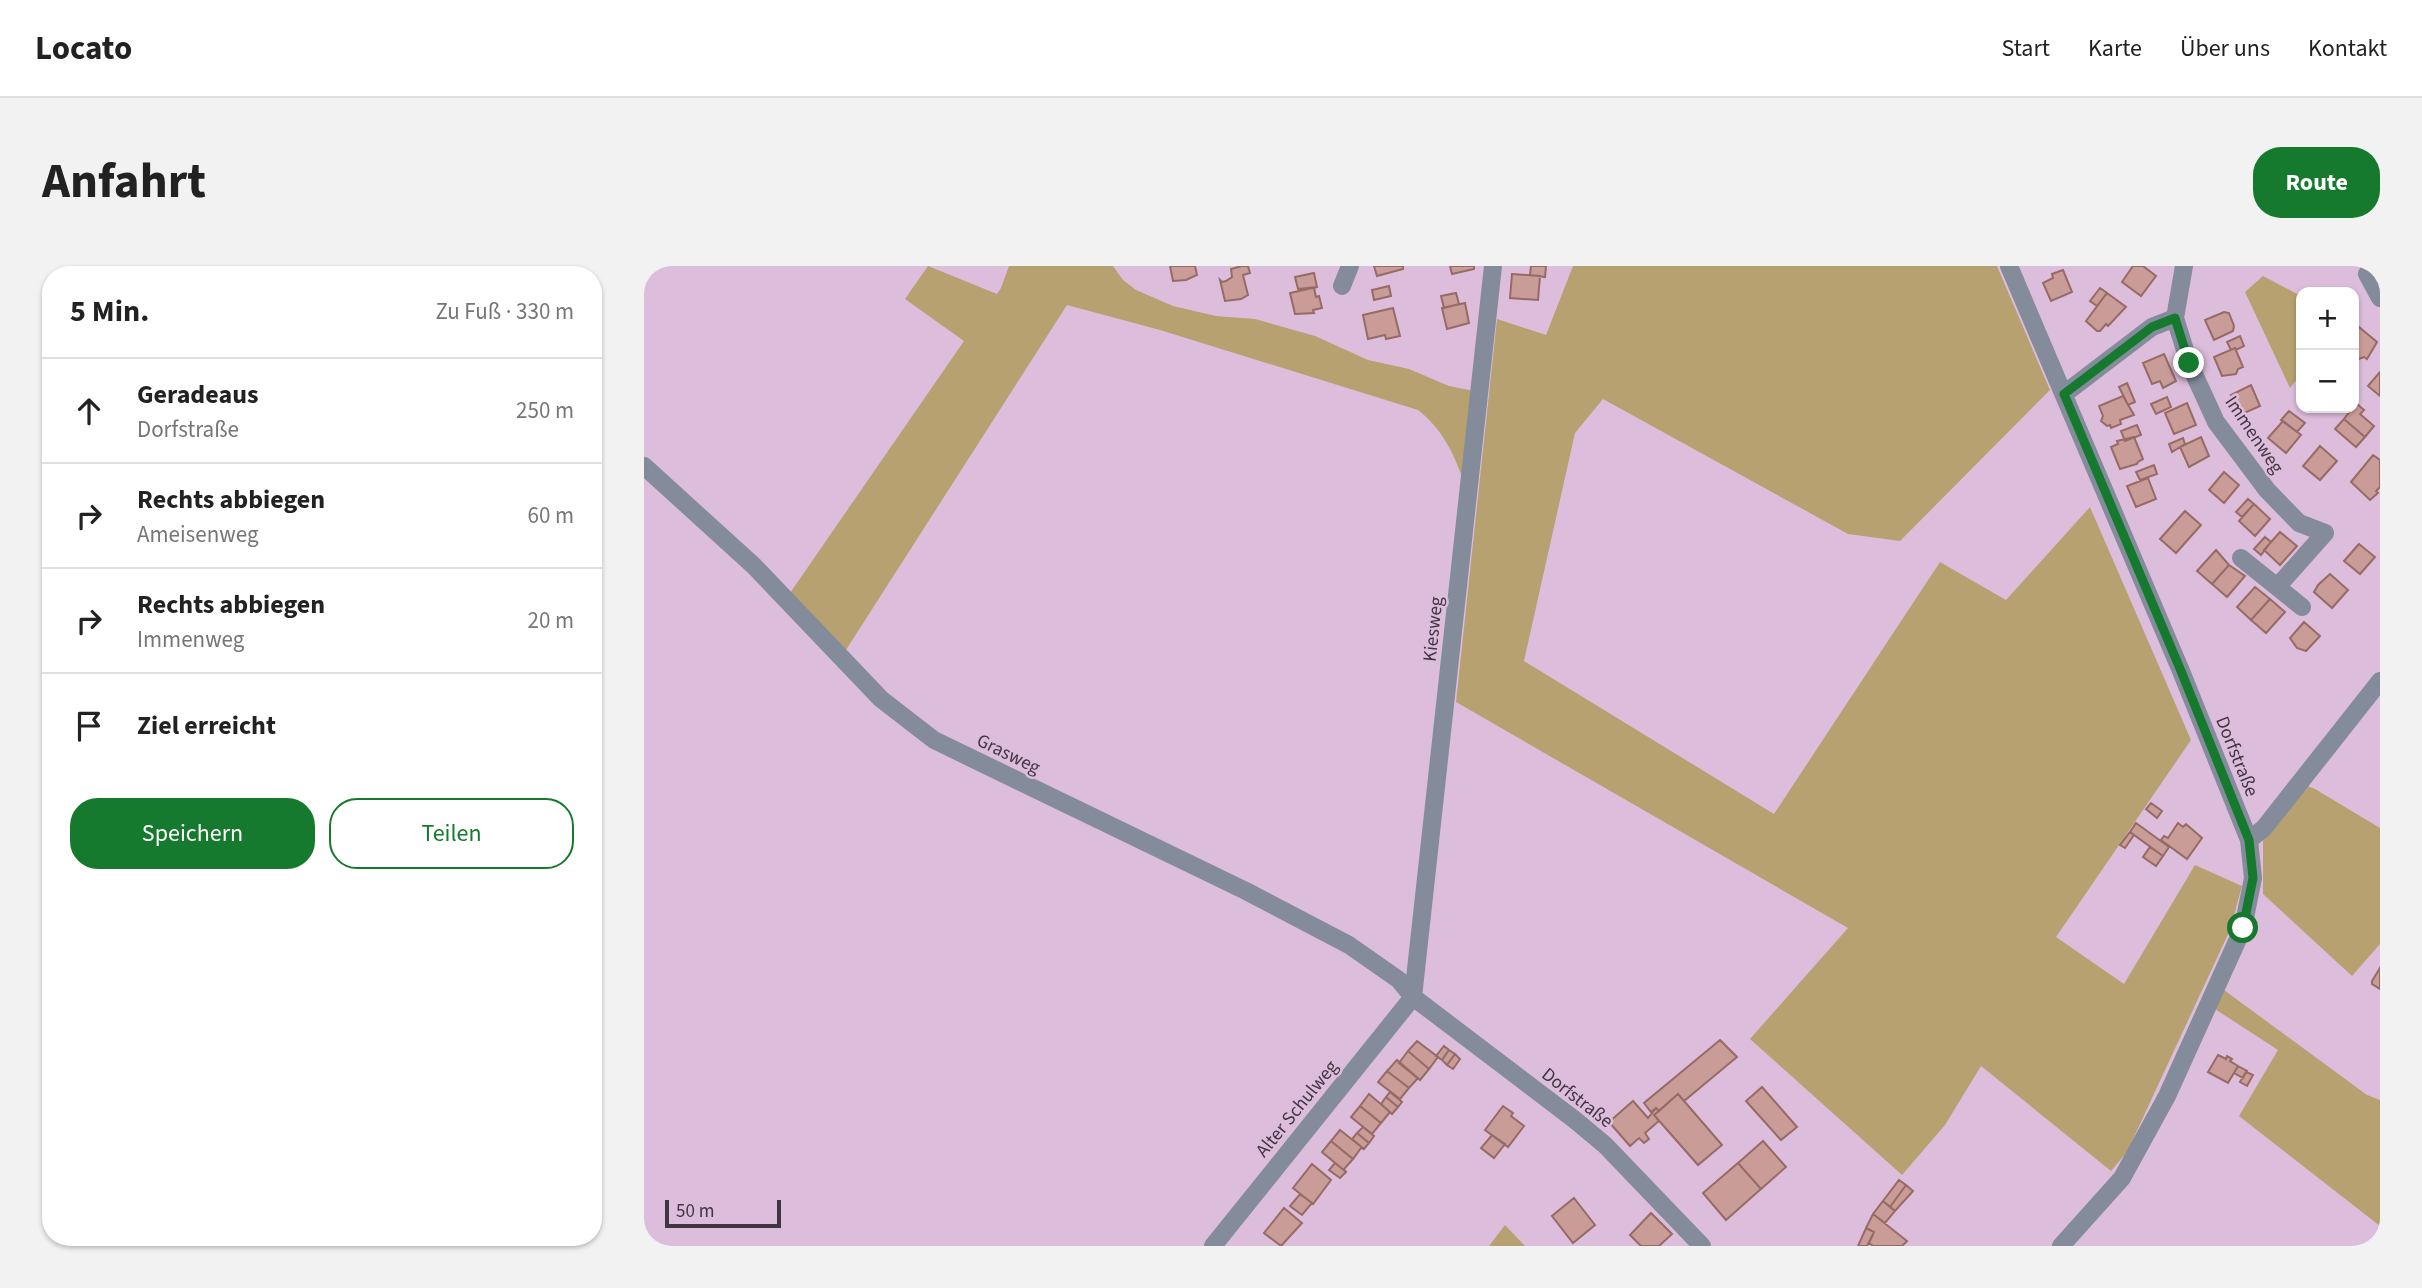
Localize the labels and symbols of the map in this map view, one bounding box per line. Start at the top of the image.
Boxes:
route end [2173,347,2204,378]
street label: Immenweg [2218,391,2290,480]
street label: Kiesweg [1417,595,1450,663]
street label: Dorfstraße [2208,712,2265,801]
street label: Grasweg [972,727,1045,782]
route start [2227,912,2258,943]
street label: Alter Schulweg [1250,1054,1345,1163]
street label: Dorfstraße [1536,1062,1619,1135]
scale bar [665,1197,780,1229]

